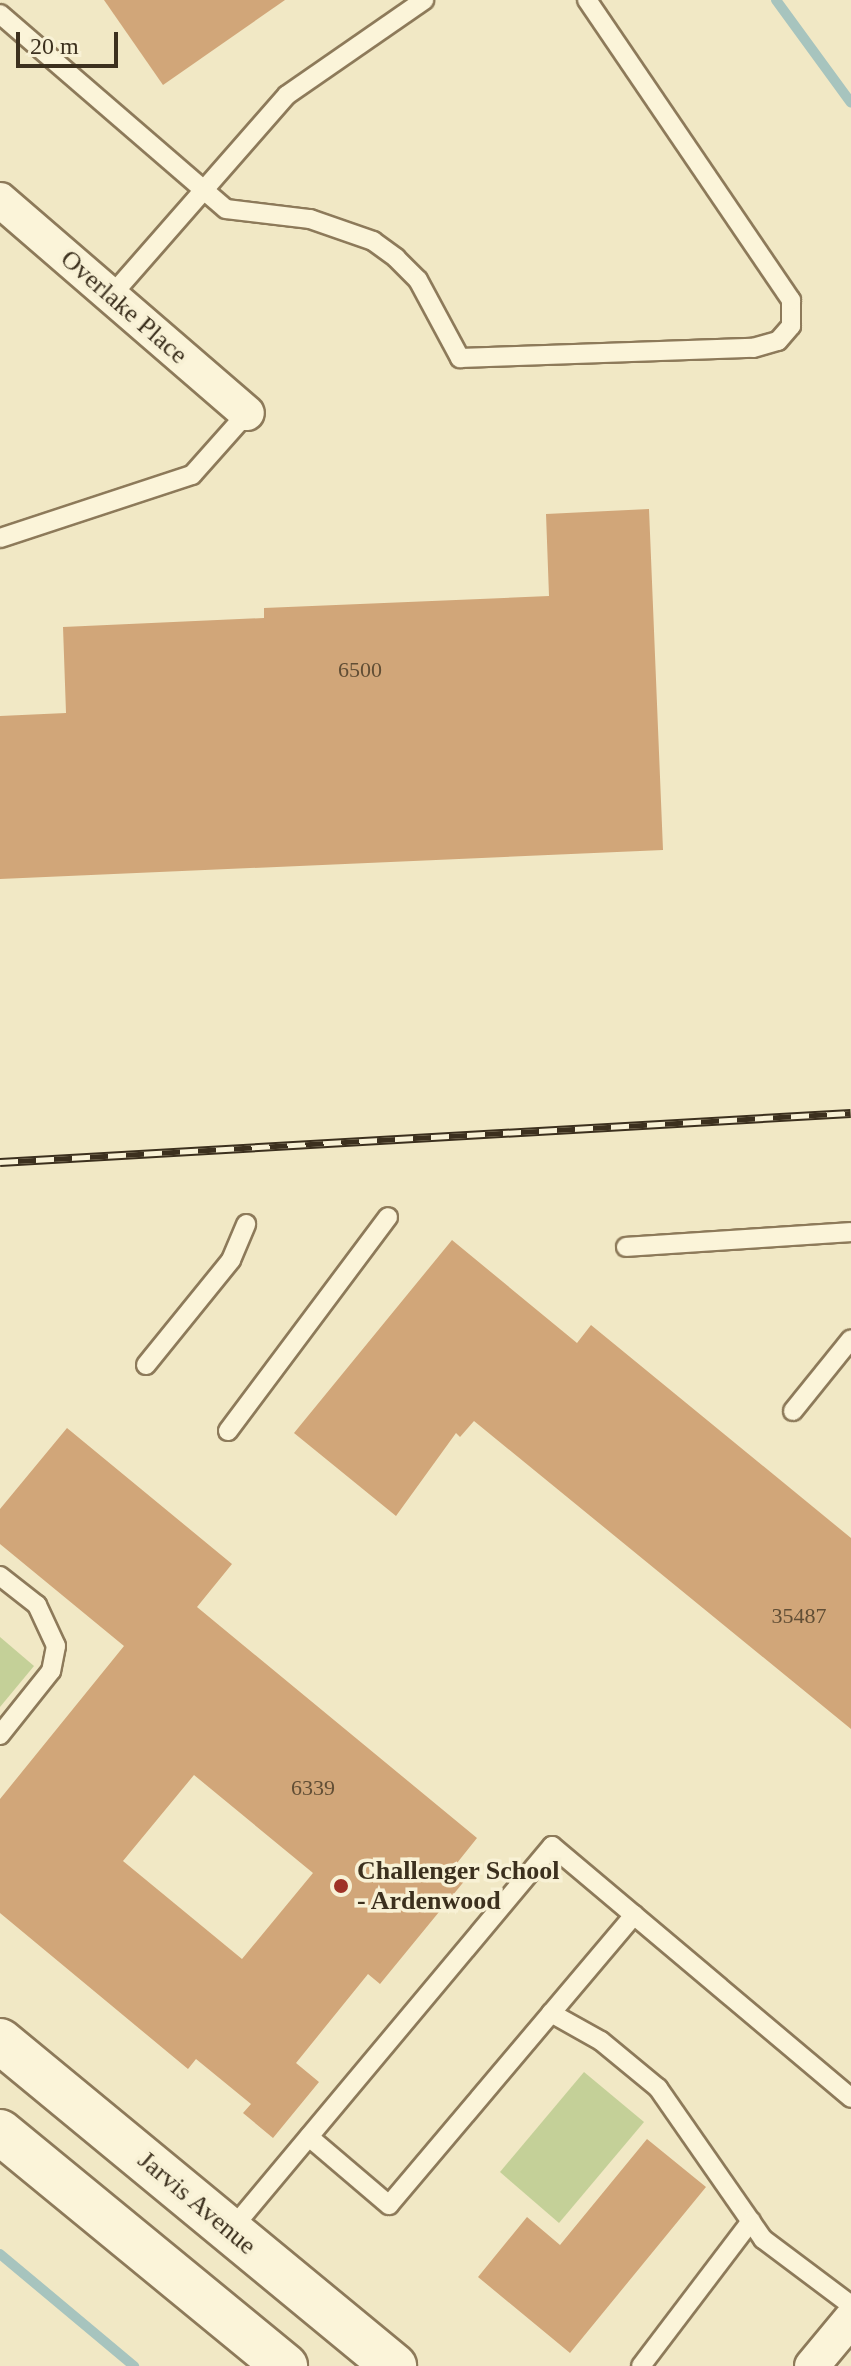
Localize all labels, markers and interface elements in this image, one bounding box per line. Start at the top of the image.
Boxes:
scale bar [20,16,122,66]
text: 20 m [30,33,79,59]
street label: Overlake Place [54,243,194,371]
house number: 6500 [338,657,382,683]
house number: 35487 [772,1603,826,1629]
house number: 6339 [291,1775,335,1801]
place label: Challenger School - Ardenwood [357,1855,560,1916]
marker: Challenger School - Ardenwood [332,1877,350,1895]
street label: Jarvis Avenue [131,2144,263,2262]

